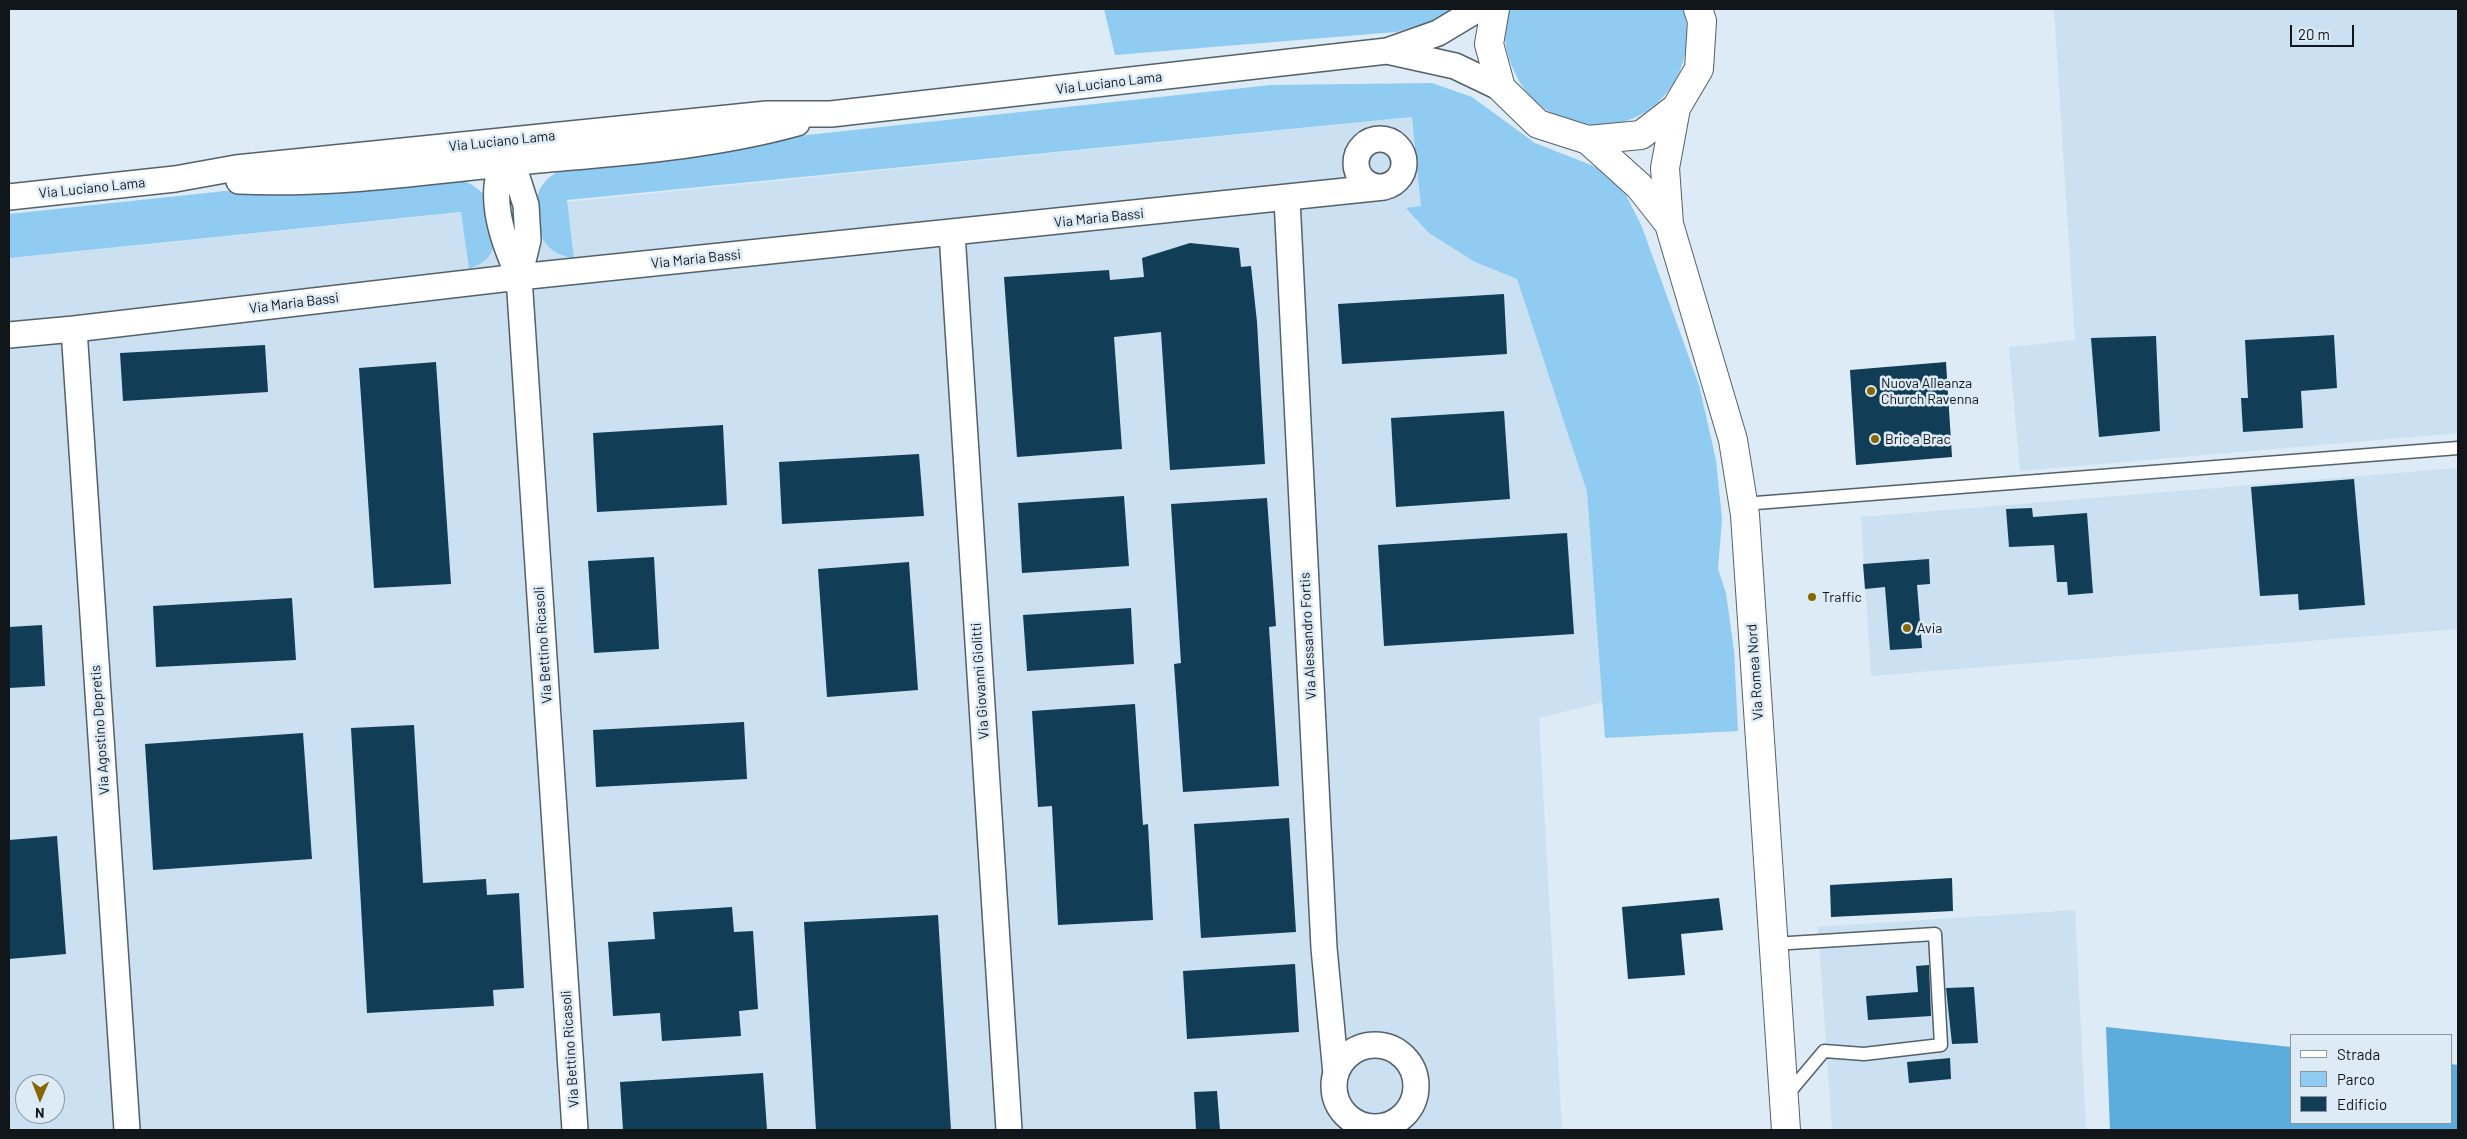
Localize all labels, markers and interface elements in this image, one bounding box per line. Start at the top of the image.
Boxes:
scale bar [2292,15,2356,47]
text: 20 m [2298,25,2330,43]
street label: Via Luciano Lama [1055,68,1163,98]
street label: Via Luciano Lama [448,127,556,155]
street label: Via Luciano Lama [38,174,146,202]
street label: Via Maria Bassi [1053,205,1145,231]
street label: Via Maria Bassi [650,246,742,272]
street label: Via Maria Bassi [248,289,340,317]
place label: Nuova Alleanza Church Ravenna [1881,375,1979,408]
marker: Nuova Alleanza Church Ravenna [1865,385,1877,397]
place label: Bric a Brac [1885,431,1951,447]
marker: Bric a Brac [1869,433,1881,445]
street label: Via Alessandro Fortis [1296,572,1320,700]
street label: Via Bettino Ricasoli [531,586,555,704]
place label: Traffic [1822,589,1862,605]
marker: Traffic [1806,591,1818,603]
place label: Avia [1917,620,1942,636]
street label: Via Giovanni Giolitti [968,622,992,740]
marker: Avia [1901,622,1913,634]
street label: Via Romea Nord [1743,623,1767,721]
street label: Via Agostino Depretis [87,665,113,795]
street label: Via Bettino Ricasoli [558,990,582,1108]
legend [2290,1034,2452,1124]
text: Strada [2337,1045,2380,1063]
text: Parco [2337,1070,2375,1088]
north arrow [15,1074,65,1124]
text: Edificio [2337,1095,2387,1113]
text: N [35,1105,45,1122]

